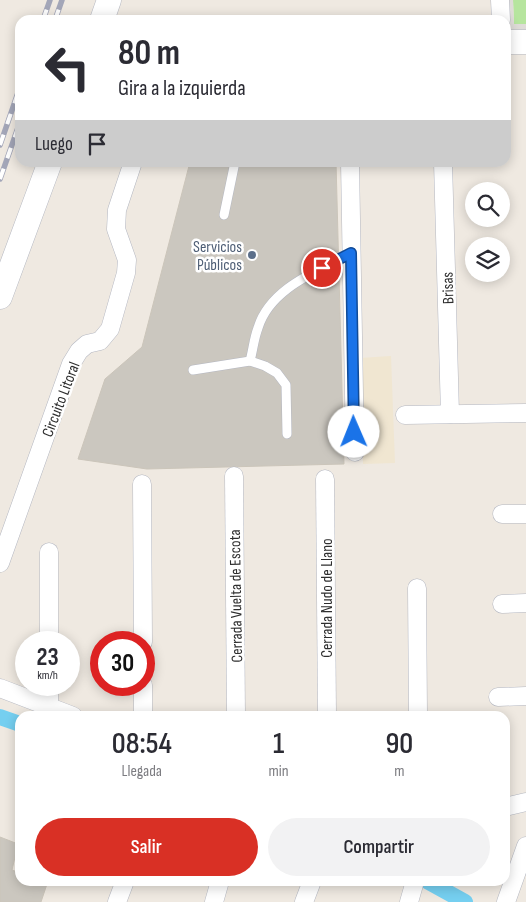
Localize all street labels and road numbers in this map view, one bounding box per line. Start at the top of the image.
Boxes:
street label: Brisas [438,271,459,304]
street label: Circuito Litoral [38,359,84,440]
street label: Cerrada Vuelta de Escota [226,529,247,663]
street label: Cerrada Nudo de Llano [318,538,337,658]

